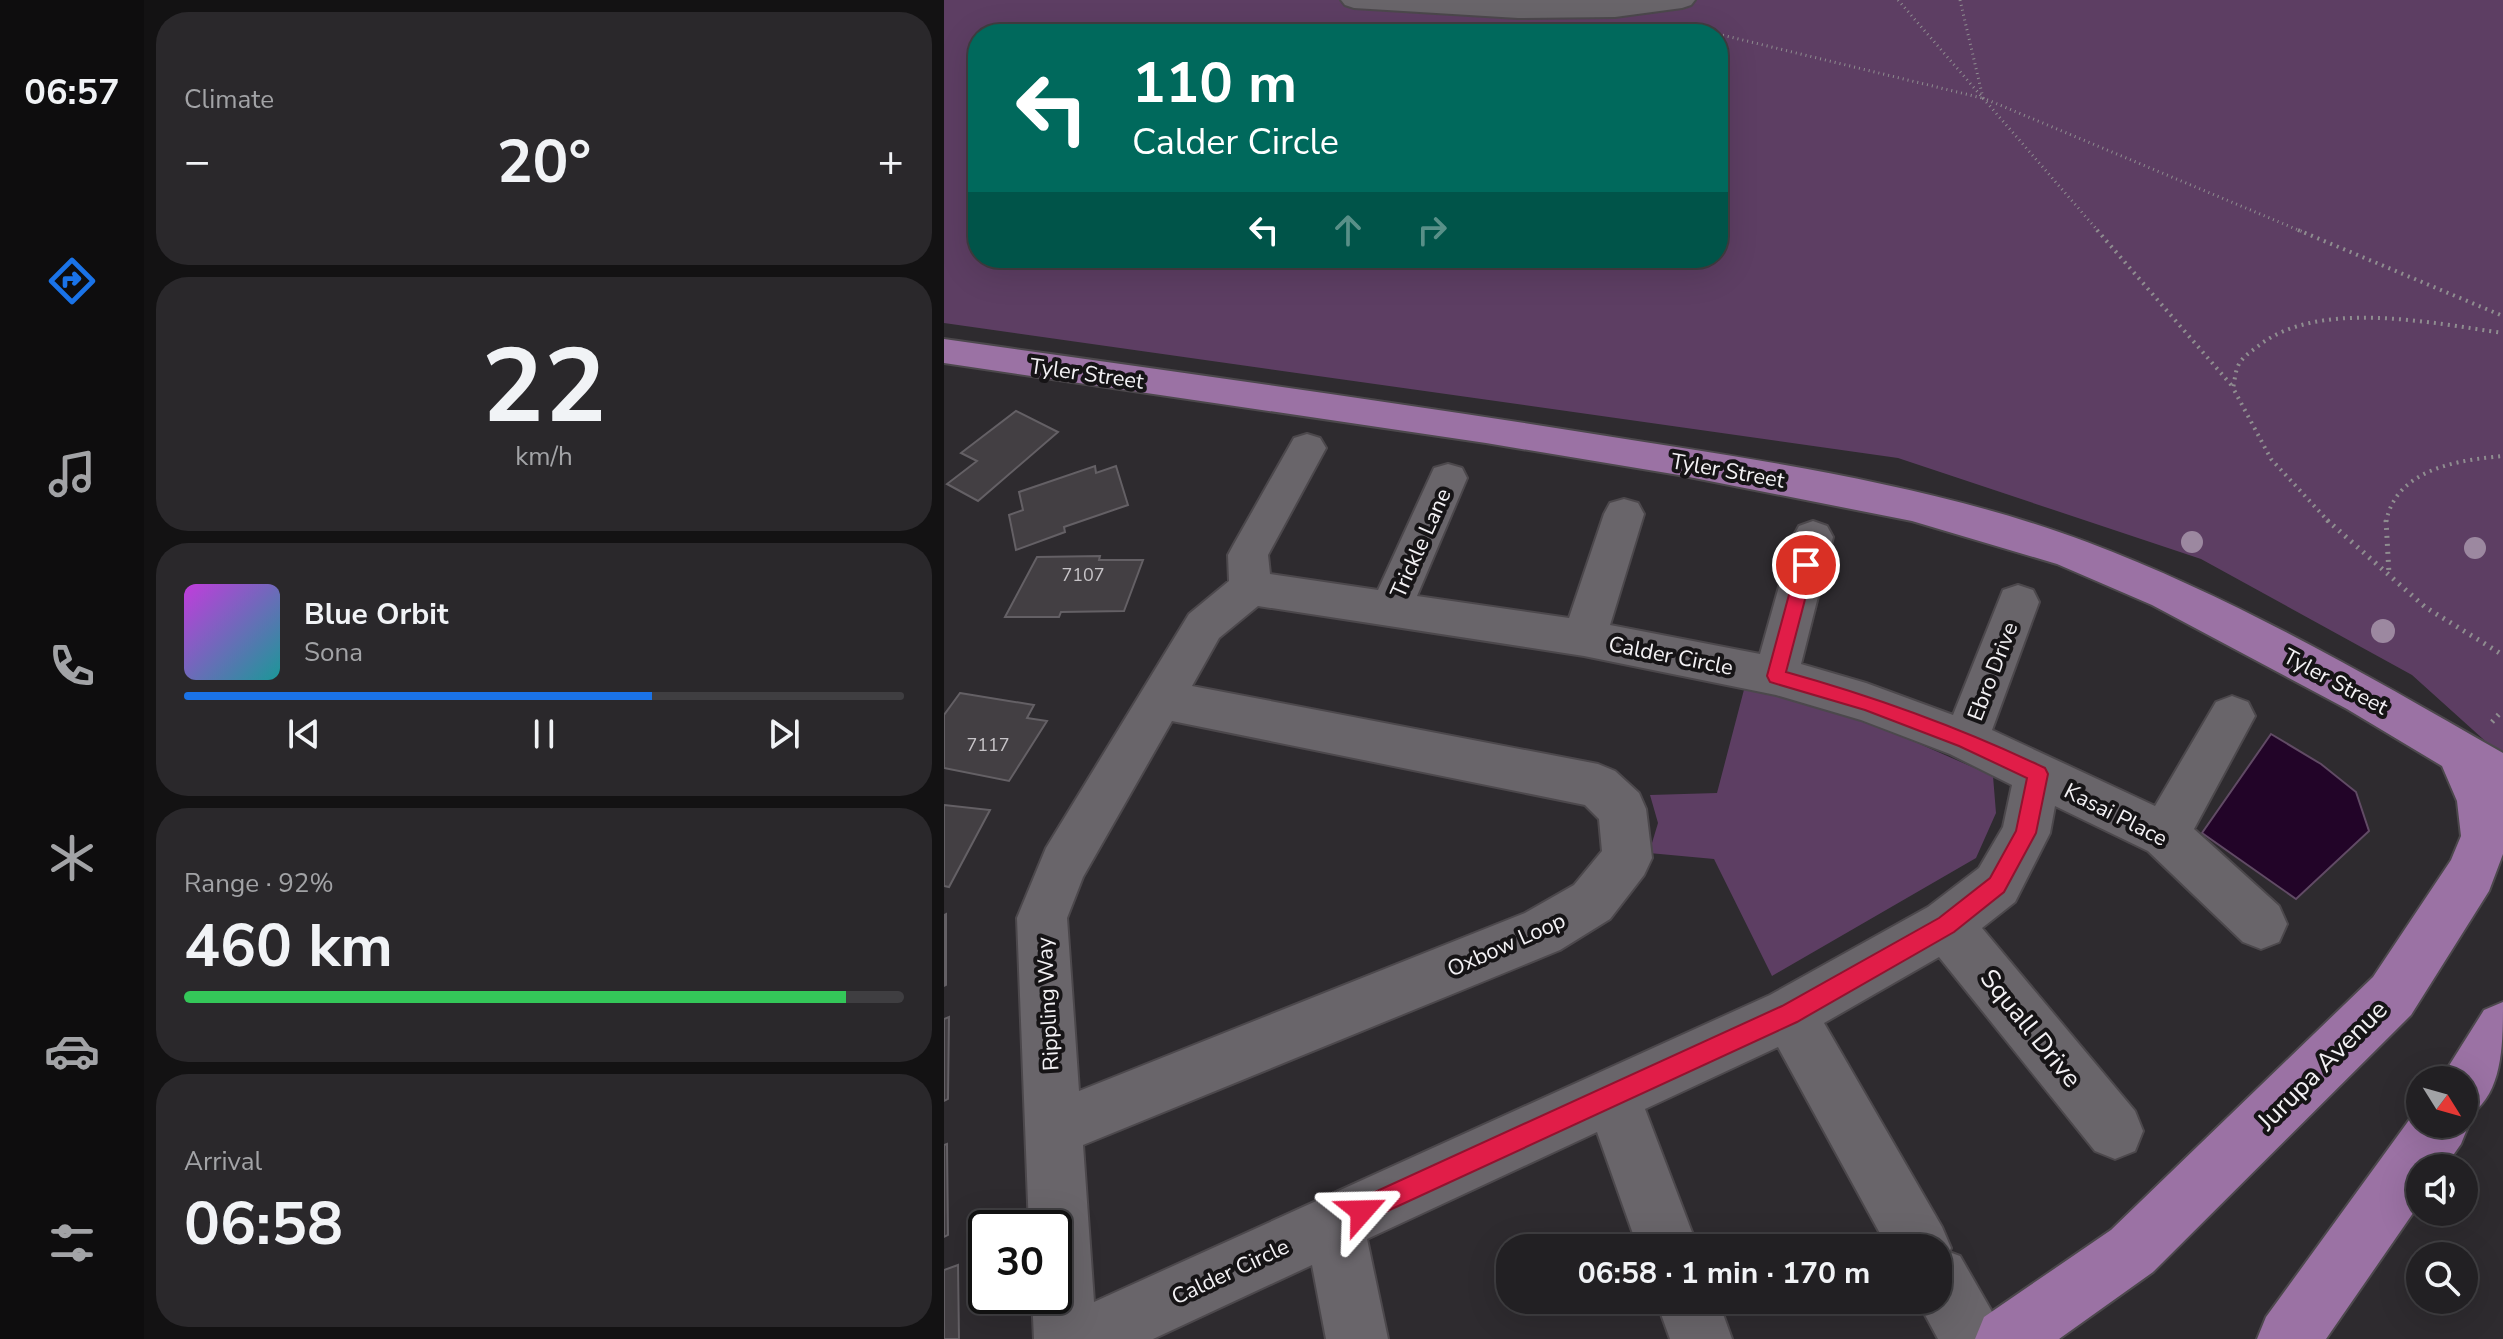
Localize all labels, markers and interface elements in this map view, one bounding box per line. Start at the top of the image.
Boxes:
text: 110 m [1132,45,1297,122]
icon: left [1000,56,1104,160]
text: 06:57 [24,68,120,117]
text: Climate [184,82,274,117]
text: Calder Circle [1132,118,1339,167]
text: 20° [497,121,591,203]
text: − [184,132,210,192]
text: + [878,132,904,192]
icon: left [1242,208,1286,252]
icon: ahead [1326,208,1370,252]
icon: right [1410,208,1454,252]
icon: directions [44,253,100,309]
text: 22 [482,316,606,458]
street label: Tyler Street [1028,351,1146,397]
text: km/h [515,439,573,474]
icon: music [44,446,100,502]
street label: Tyler Street [1669,446,1787,496]
street label: Trickle Lane [1383,484,1458,603]
pin [1772,531,1840,599]
icon: arrive [1784,543,1828,587]
house number: 7107 [1061,563,1105,587]
text: Blue Orbit [304,594,448,635]
street label: Ebro Drive [1960,618,2025,725]
street label: Calder Circle [1606,629,1736,683]
text: Sona [304,635,363,670]
icon: phone [44,638,100,694]
street label: Tyler Street [2278,642,2394,722]
icon: previous [282,712,326,756]
icon: pause [522,712,566,756]
icon: next [762,712,806,756]
house number: 7117 [966,733,1010,757]
street label: Kasai Place [2059,776,2172,854]
icon: climate [44,830,100,886]
text: Range · 92% [184,866,334,901]
text: 460 km [184,905,393,987]
street label: Oxbow Loop [1442,905,1570,984]
street label: Rippling Way [1029,936,1066,1072]
street label: Squall Drive [1972,962,2089,1095]
street label: Jurupa Avenue [2249,993,2395,1139]
icon: car [44,1023,100,1079]
north arrow [2406,1066,2478,1138]
map controls [2406,1066,2478,1314]
text: Arrival [184,1144,262,1179]
button: sound [2406,1154,2478,1226]
position arrow [1320,1169,1404,1253]
text: 06:58 [184,1183,343,1265]
speed limit sign: 30 [968,1210,1072,1314]
icon: filters [44,1215,100,1271]
street label: Calder Circle [1167,1232,1294,1312]
button: search [2406,1242,2478,1314]
text: 06:58 · 1 min · 170 m [1578,1253,1870,1294]

